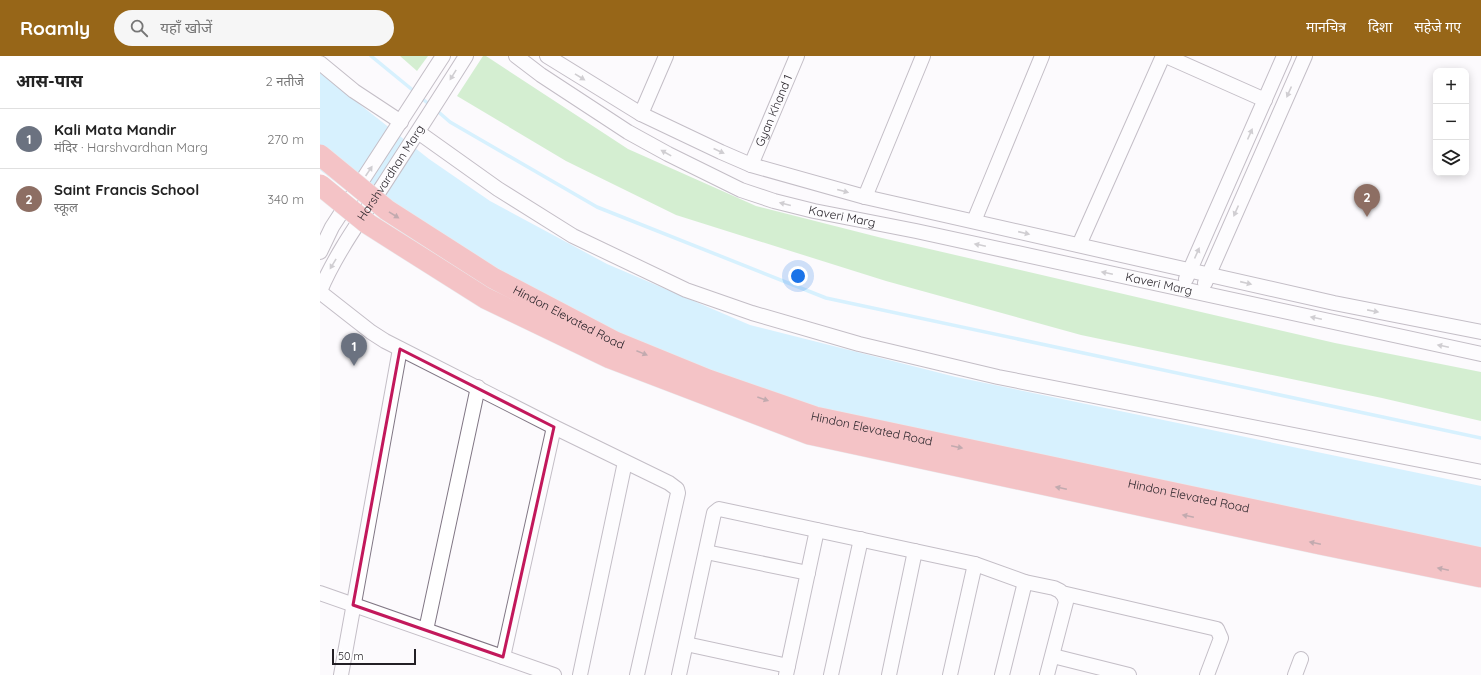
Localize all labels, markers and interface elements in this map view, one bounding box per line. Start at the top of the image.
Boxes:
search box [114,10,394,46]
text: Roamly [20,16,90,40]
icon: search [128,17,150,39]
text: यहाँ खोजें [160,18,212,37]
text: मानचित्र [1306,18,1346,36]
text: दिशा [1368,18,1392,36]
text: सहेजे गए [1414,18,1461,36]
map controls [1433,68,1469,176]
button: + [1433,68,1469,104]
text: आस-पास [16,70,83,91]
one-way arrow [450,70,457,81]
street label: Gyan Khand 1 [752,72,795,149]
text: 2 नतीजे [266,73,304,89]
one-way arrow [574,73,586,80]
one-way arrow [1286,86,1292,97]
button: − [1433,104,1469,140]
text: Kali Mata Mandir [54,120,177,139]
street label: Harshvardhan Marg [354,122,427,223]
one-way arrow [1247,128,1253,140]
text: 1 [26,131,32,147]
text: 270 m [267,131,304,147]
text: मंदिर · Harshvardhan Marg [54,139,208,155]
button: layers [1433,140,1469,176]
one-way arrow [714,148,725,154]
one-way arrow [660,149,671,156]
one-way arrow [365,166,373,176]
text: Saint Francis School [54,180,199,199]
pin: 2 [1354,184,1380,217]
one-way arrow [837,188,849,194]
text: 2 [25,191,33,207]
text: 340 m [267,191,304,207]
text: स्कूल [54,199,78,215]
one-way arrow [779,200,791,206]
street label: Kaveri Marg [807,202,877,230]
one-way arrow [1233,205,1239,217]
one-way arrow [388,211,400,218]
one-way arrow [1018,230,1030,236]
one-way arrow [974,242,987,248]
one-way arrow [1194,247,1200,258]
one-way arrow [330,258,337,270]
your location [788,266,808,286]
one-way arrow [1101,269,1114,275]
street label: Kaveri Marg [1124,269,1194,298]
one-way arrow [1240,281,1252,287]
street label: Hindon Elevated Road [511,282,627,352]
one-way arrow [1367,308,1379,314]
one-way arrow [1310,314,1322,320]
pin: 1 [341,333,367,366]
one-way arrow [1437,342,1449,348]
one-way arrow [636,350,648,356]
one-way arrow [758,396,770,402]
street label: Hindon Elevated Road [810,408,934,449]
one-way arrow [951,445,963,451]
street label: Hindon Elevated Road [1127,475,1251,516]
one-way arrow [1055,485,1067,491]
one-way arrow [1182,512,1195,518]
one-way arrow [1309,540,1322,546]
one-way arrow [1437,566,1449,572]
scale bar [332,647,416,666]
text: 50 m [338,649,364,663]

